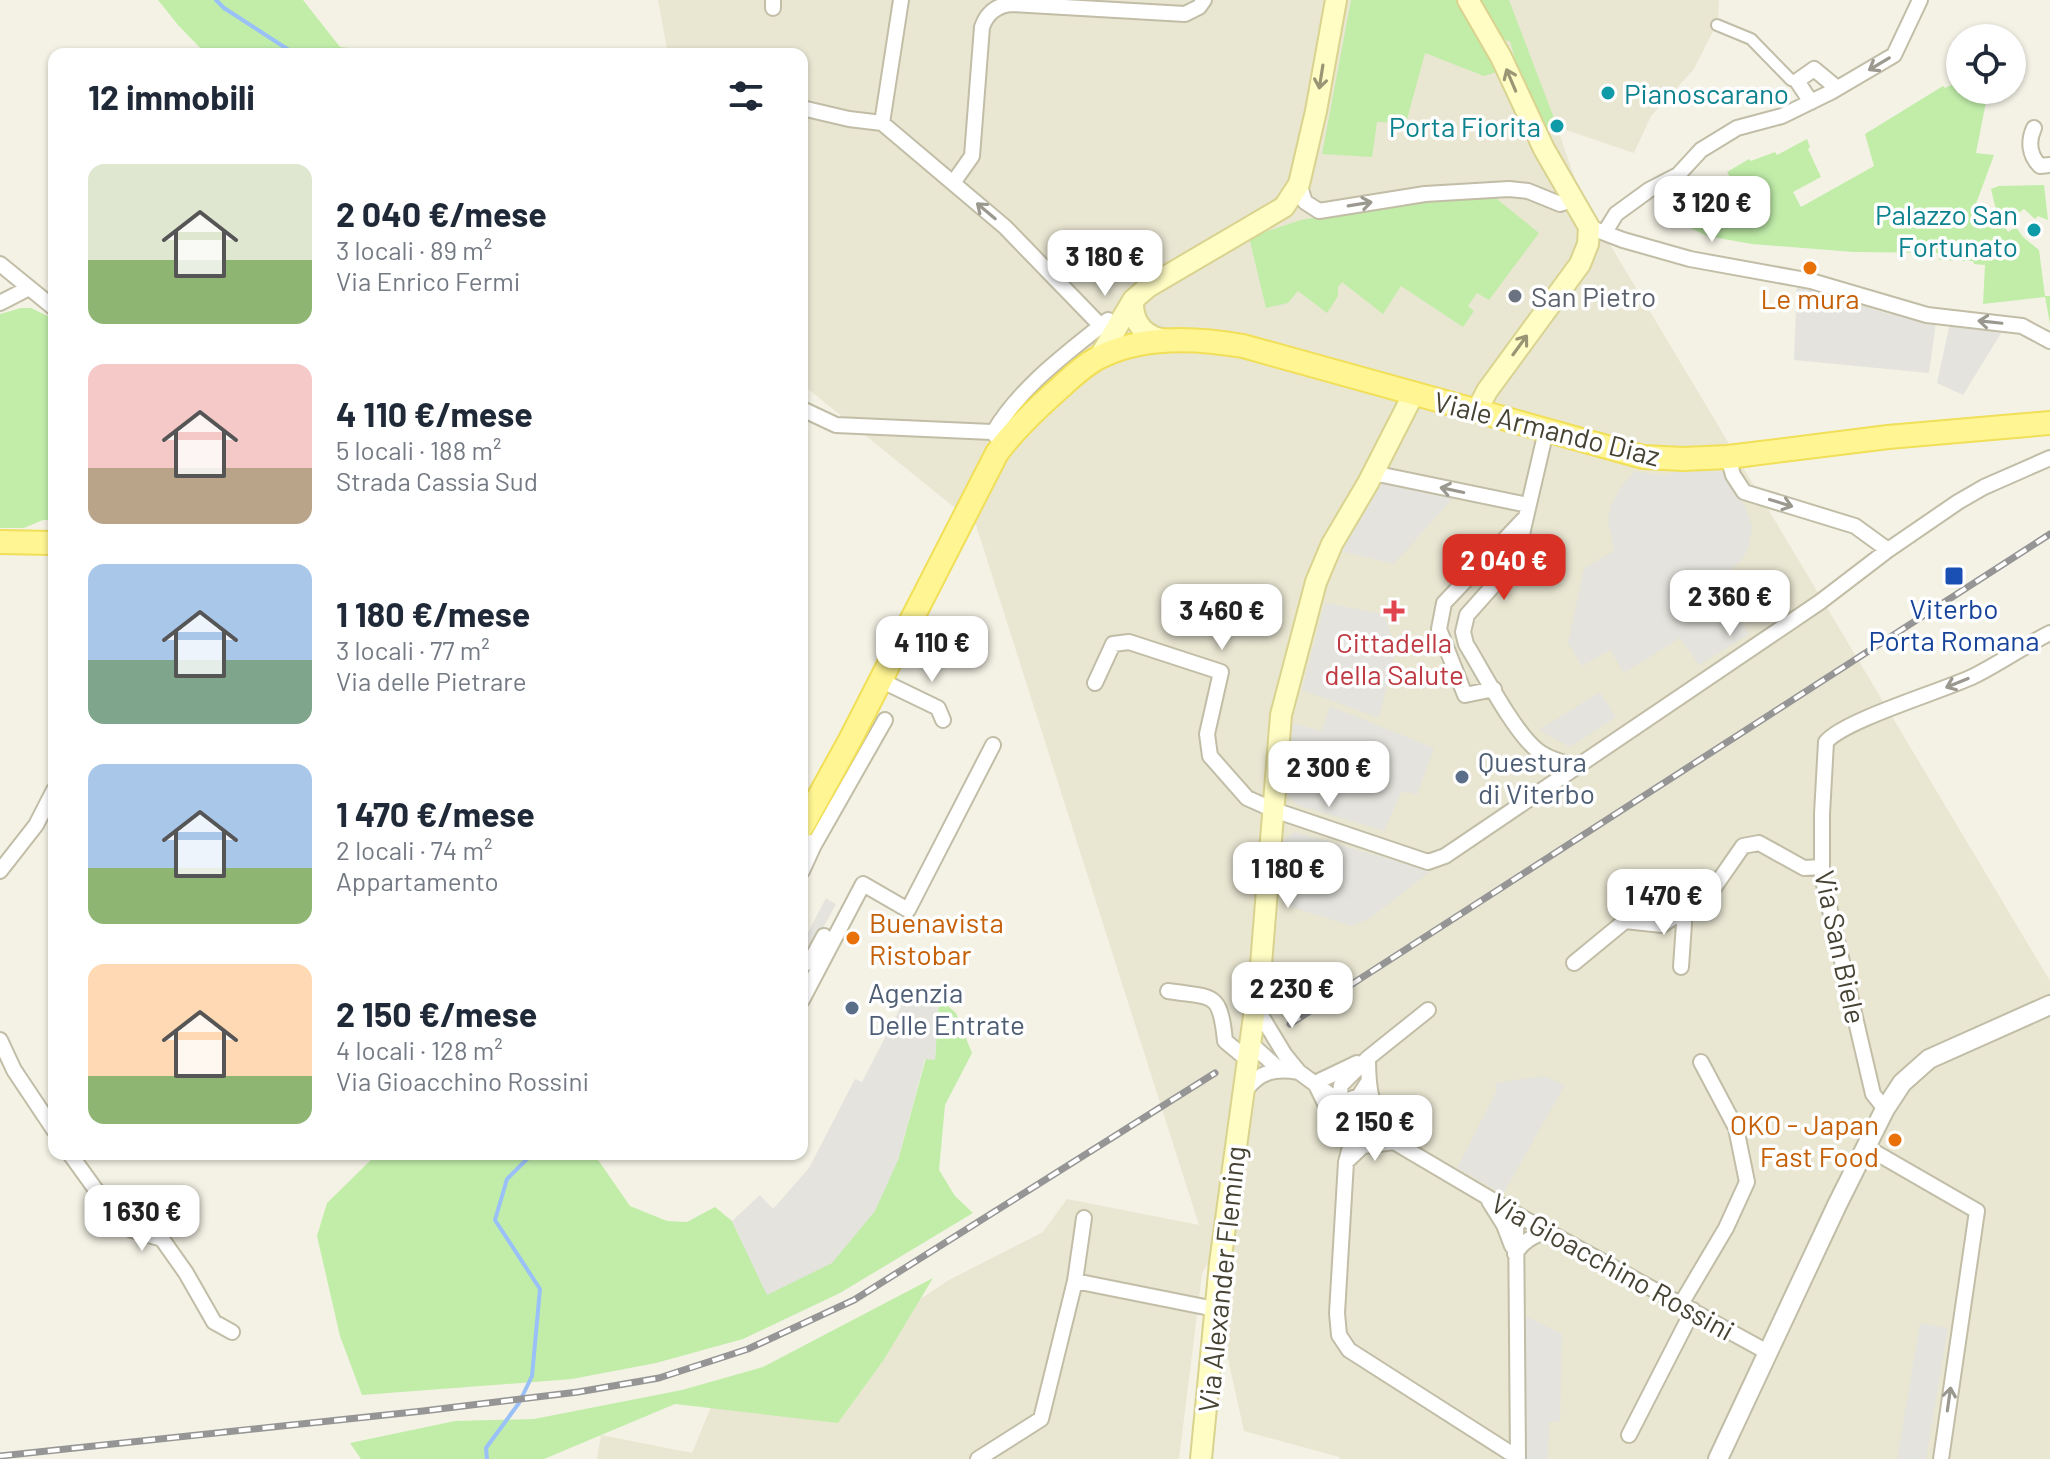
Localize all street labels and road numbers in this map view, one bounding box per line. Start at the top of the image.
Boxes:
street label: Viale Armando Diaz [1430,383,1664,473]
street label: Via San Biele [1808,867,1874,1027]
street label: Via Alexander Fleming [1190,1144,1252,1414]
street label: Via Gioacchino Rossini [1486,1185,1740,1347]

